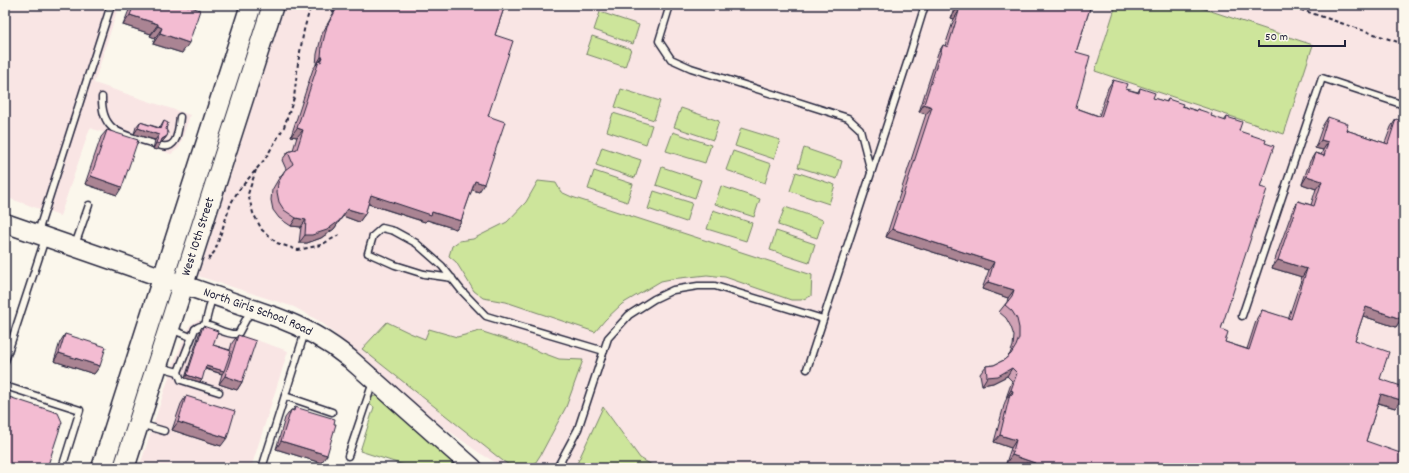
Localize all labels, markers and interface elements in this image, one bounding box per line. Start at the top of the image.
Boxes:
scale bar [1259,22,1345,48]
text: 50 m [1265,29,1288,46]
street label: West 10th Street [177,195,220,279]
street label: North Girls School Road [201,283,316,341]

